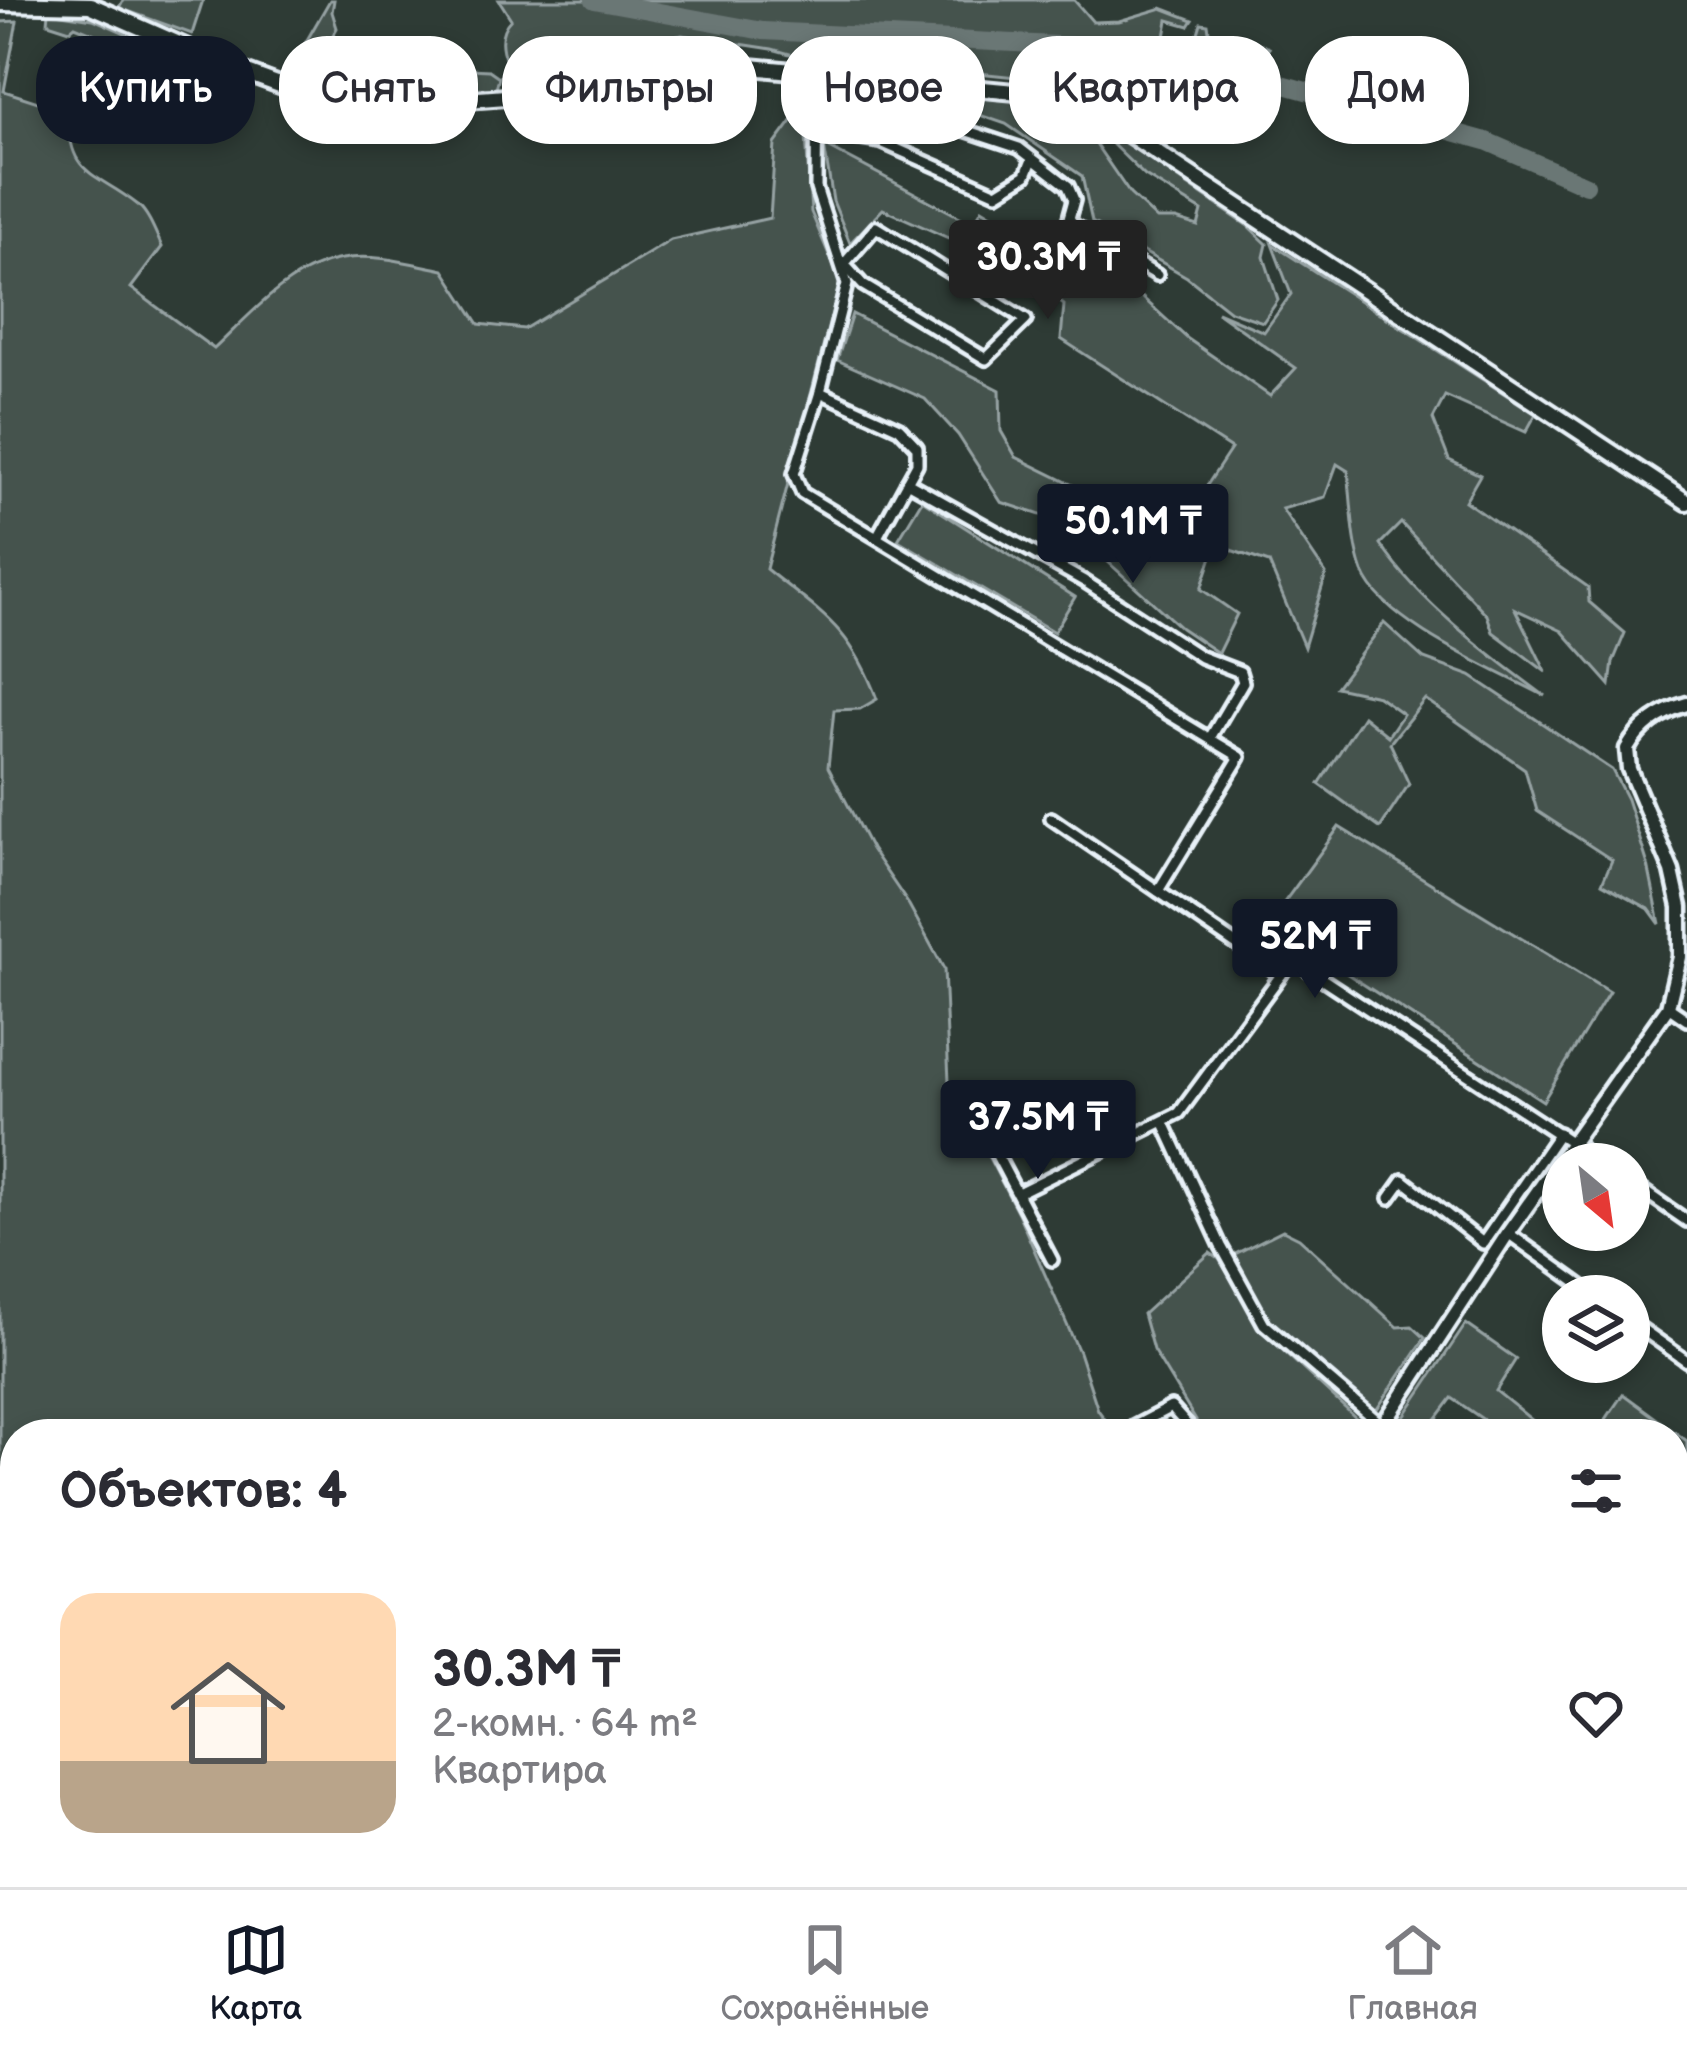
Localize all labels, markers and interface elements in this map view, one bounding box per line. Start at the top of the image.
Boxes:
chip: Купить [36,36,255,144]
chip: Снять [279,36,478,144]
chip: Фильтры [502,36,757,144]
chip: Новое [781,36,985,144]
chip: Квартира [1009,36,1281,144]
chip: Дом [1305,36,1469,144]
pin: 30.3M ₸ [937,220,1159,322]
text: 30.3M ₸ [976,235,1120,282]
pin: 50.1M ₸ [1022,484,1244,586]
text: 50.1M ₸ [1064,499,1202,546]
pin: 52M ₸ [1231,899,1399,1001]
text: 52M ₸ [1259,914,1371,961]
pin: 37.5M ₸ [927,1080,1149,1182]
text: 37.5M ₸ [968,1095,1108,1142]
north arrow [1542,1143,1650,1251]
map controls [1542,1143,1650,1383]
button: layers [1542,1275,1650,1383]
icon: filters [1563,1458,1629,1524]
text: Объектов: 4 [60,1461,347,1522]
text: 30.3M ₸ [432,1640,620,1701]
icon: home [156,1641,300,1785]
icon: heart [1563,1680,1629,1746]
text: 2-комн. · 64 m² [432,1701,698,1748]
text: Квартира [432,1748,607,1795]
tab: Карта [209,1917,302,2029]
tab: Сохранённые [721,1917,929,2029]
tab: Главная [1348,1917,1478,2029]

